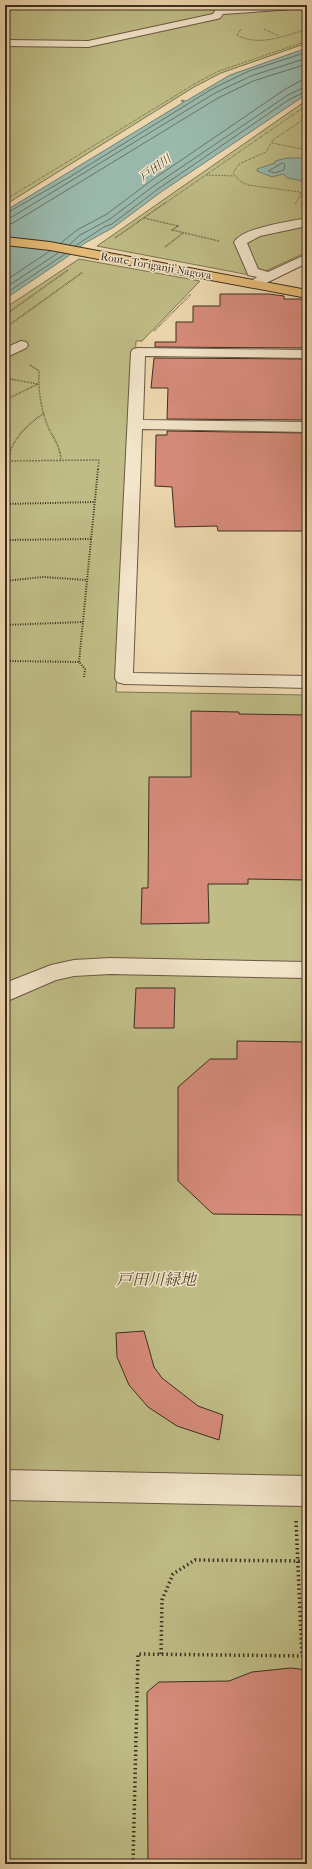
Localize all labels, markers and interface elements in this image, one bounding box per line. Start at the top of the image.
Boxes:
water label: 戸田川 [136,151,175,184]
street label: Route Toriganji-Nagoya [100,250,213,282]
park label: 戸田川緑地 [116,1270,198,1289]

